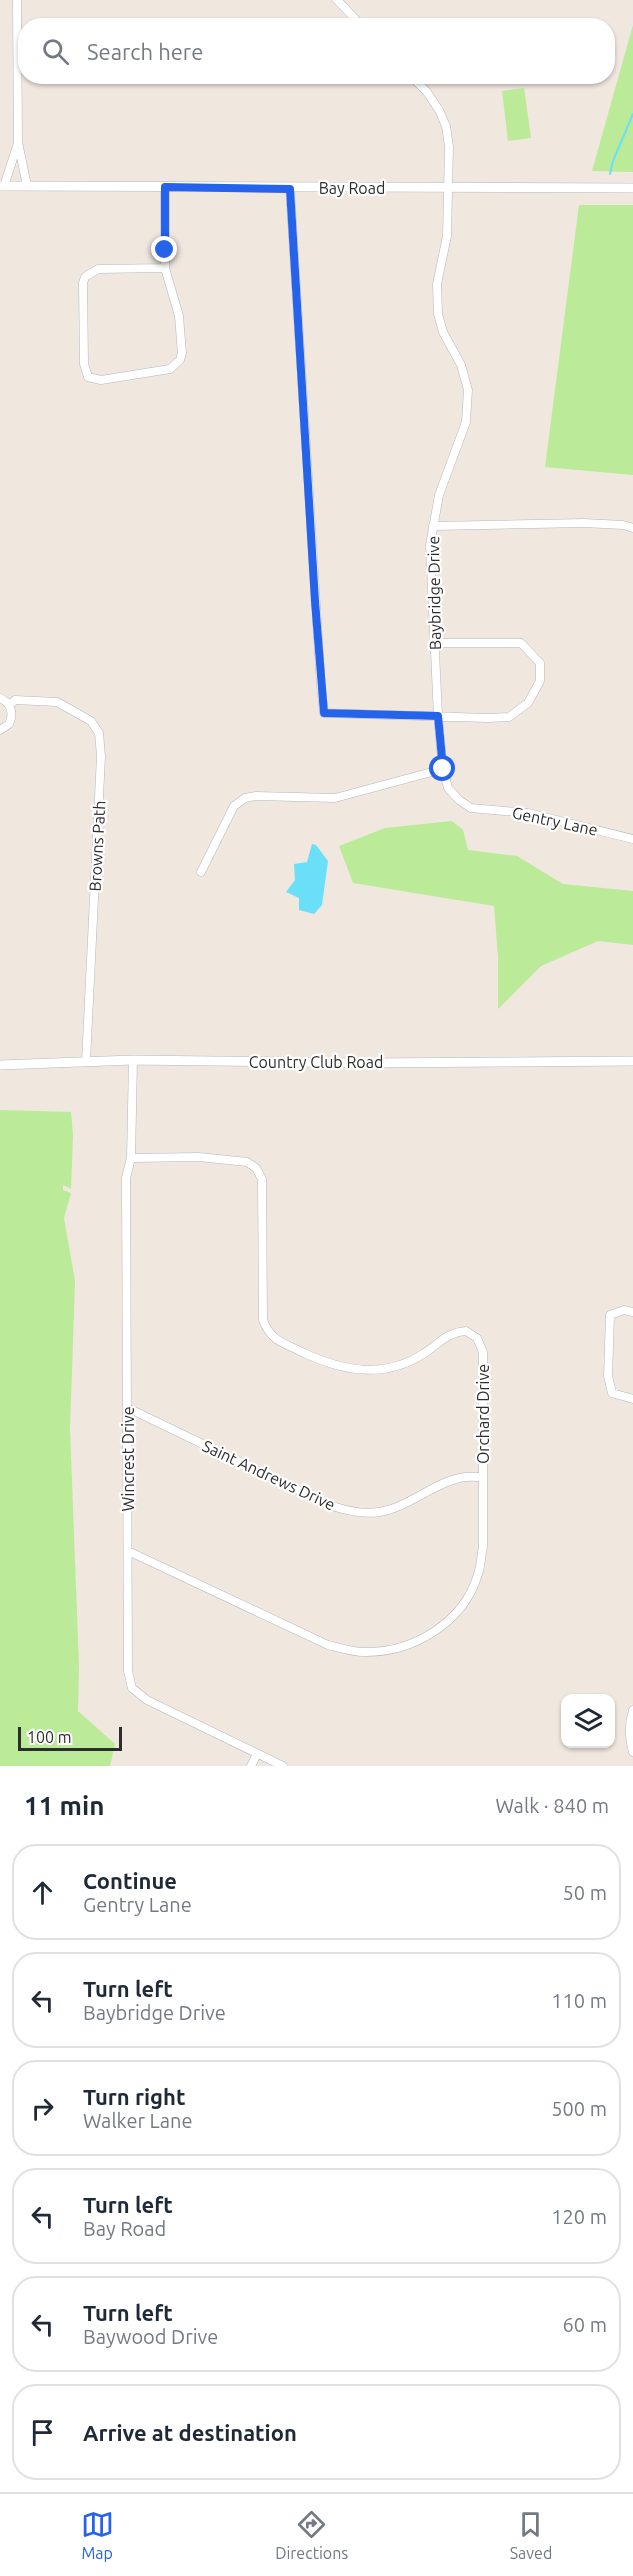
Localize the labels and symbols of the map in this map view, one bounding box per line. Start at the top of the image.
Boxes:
street label: Bay Road [319,179,385,197]
route end [151,236,177,262]
street label: Baybridge Drive [424,536,444,650]
route start [429,755,455,781]
street label: Browns Path [86,800,108,892]
street label: Gentry Lane [511,803,599,839]
street label: Country Club Road [249,1053,383,1071]
street label: Orchard Drive [474,1364,492,1464]
street label: Wincrest Drive [119,1406,137,1512]
street label: Saint Andrews Drive [200,1436,338,1514]
scale bar [18,1724,122,1752]

